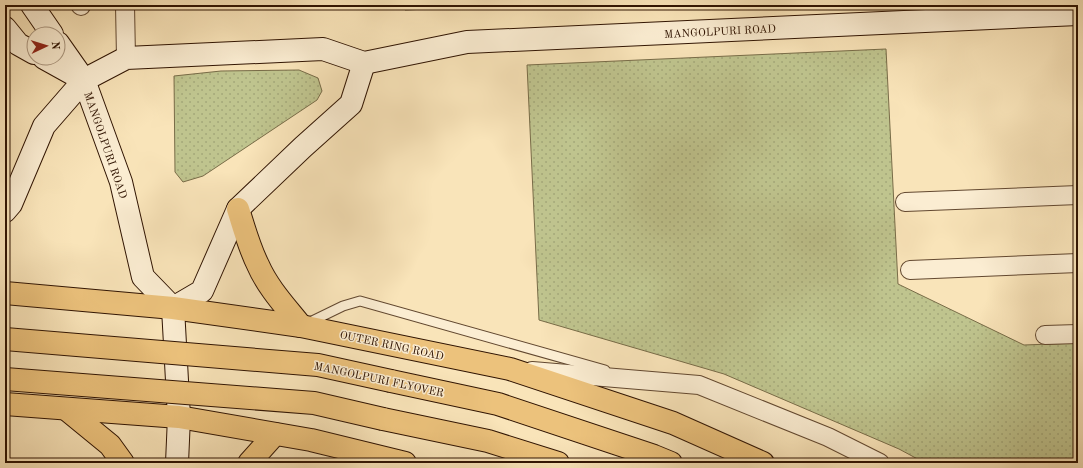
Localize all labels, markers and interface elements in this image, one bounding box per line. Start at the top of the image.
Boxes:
street label: MANGOLPURI ROAD [664,24,777,41]
north arrow [26,26,66,66]
text: N [49,41,60,51]
street label: MANGOLPURI ROAD [81,91,128,201]
street label: OUTER RING ROAD [339,330,445,363]
street label: MANGOLPURI FLYOVER [313,361,445,400]

